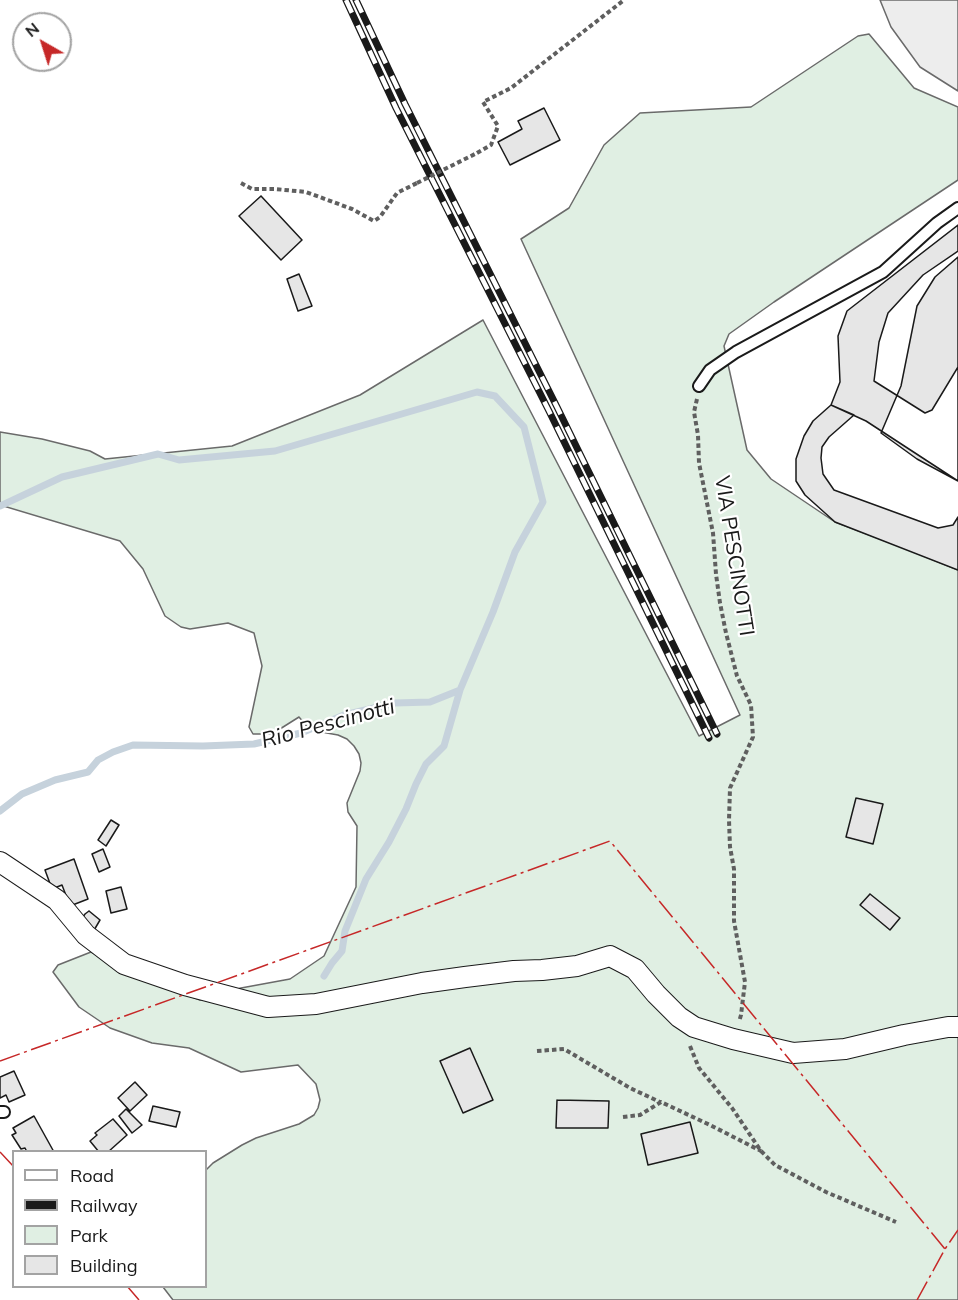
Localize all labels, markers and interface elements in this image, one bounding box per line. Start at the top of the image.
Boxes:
north arrow [12,12,72,72]
text: N [21,18,43,41]
street label: VIA PESCINOTTI [709,474,759,638]
water label: Rio Pescinotti [258,693,398,755]
legend [12,1150,207,1288]
text: Road [70,1164,114,1187]
text: Railway [70,1194,138,1217]
text: Park [70,1224,108,1247]
text: Building [70,1254,138,1277]

